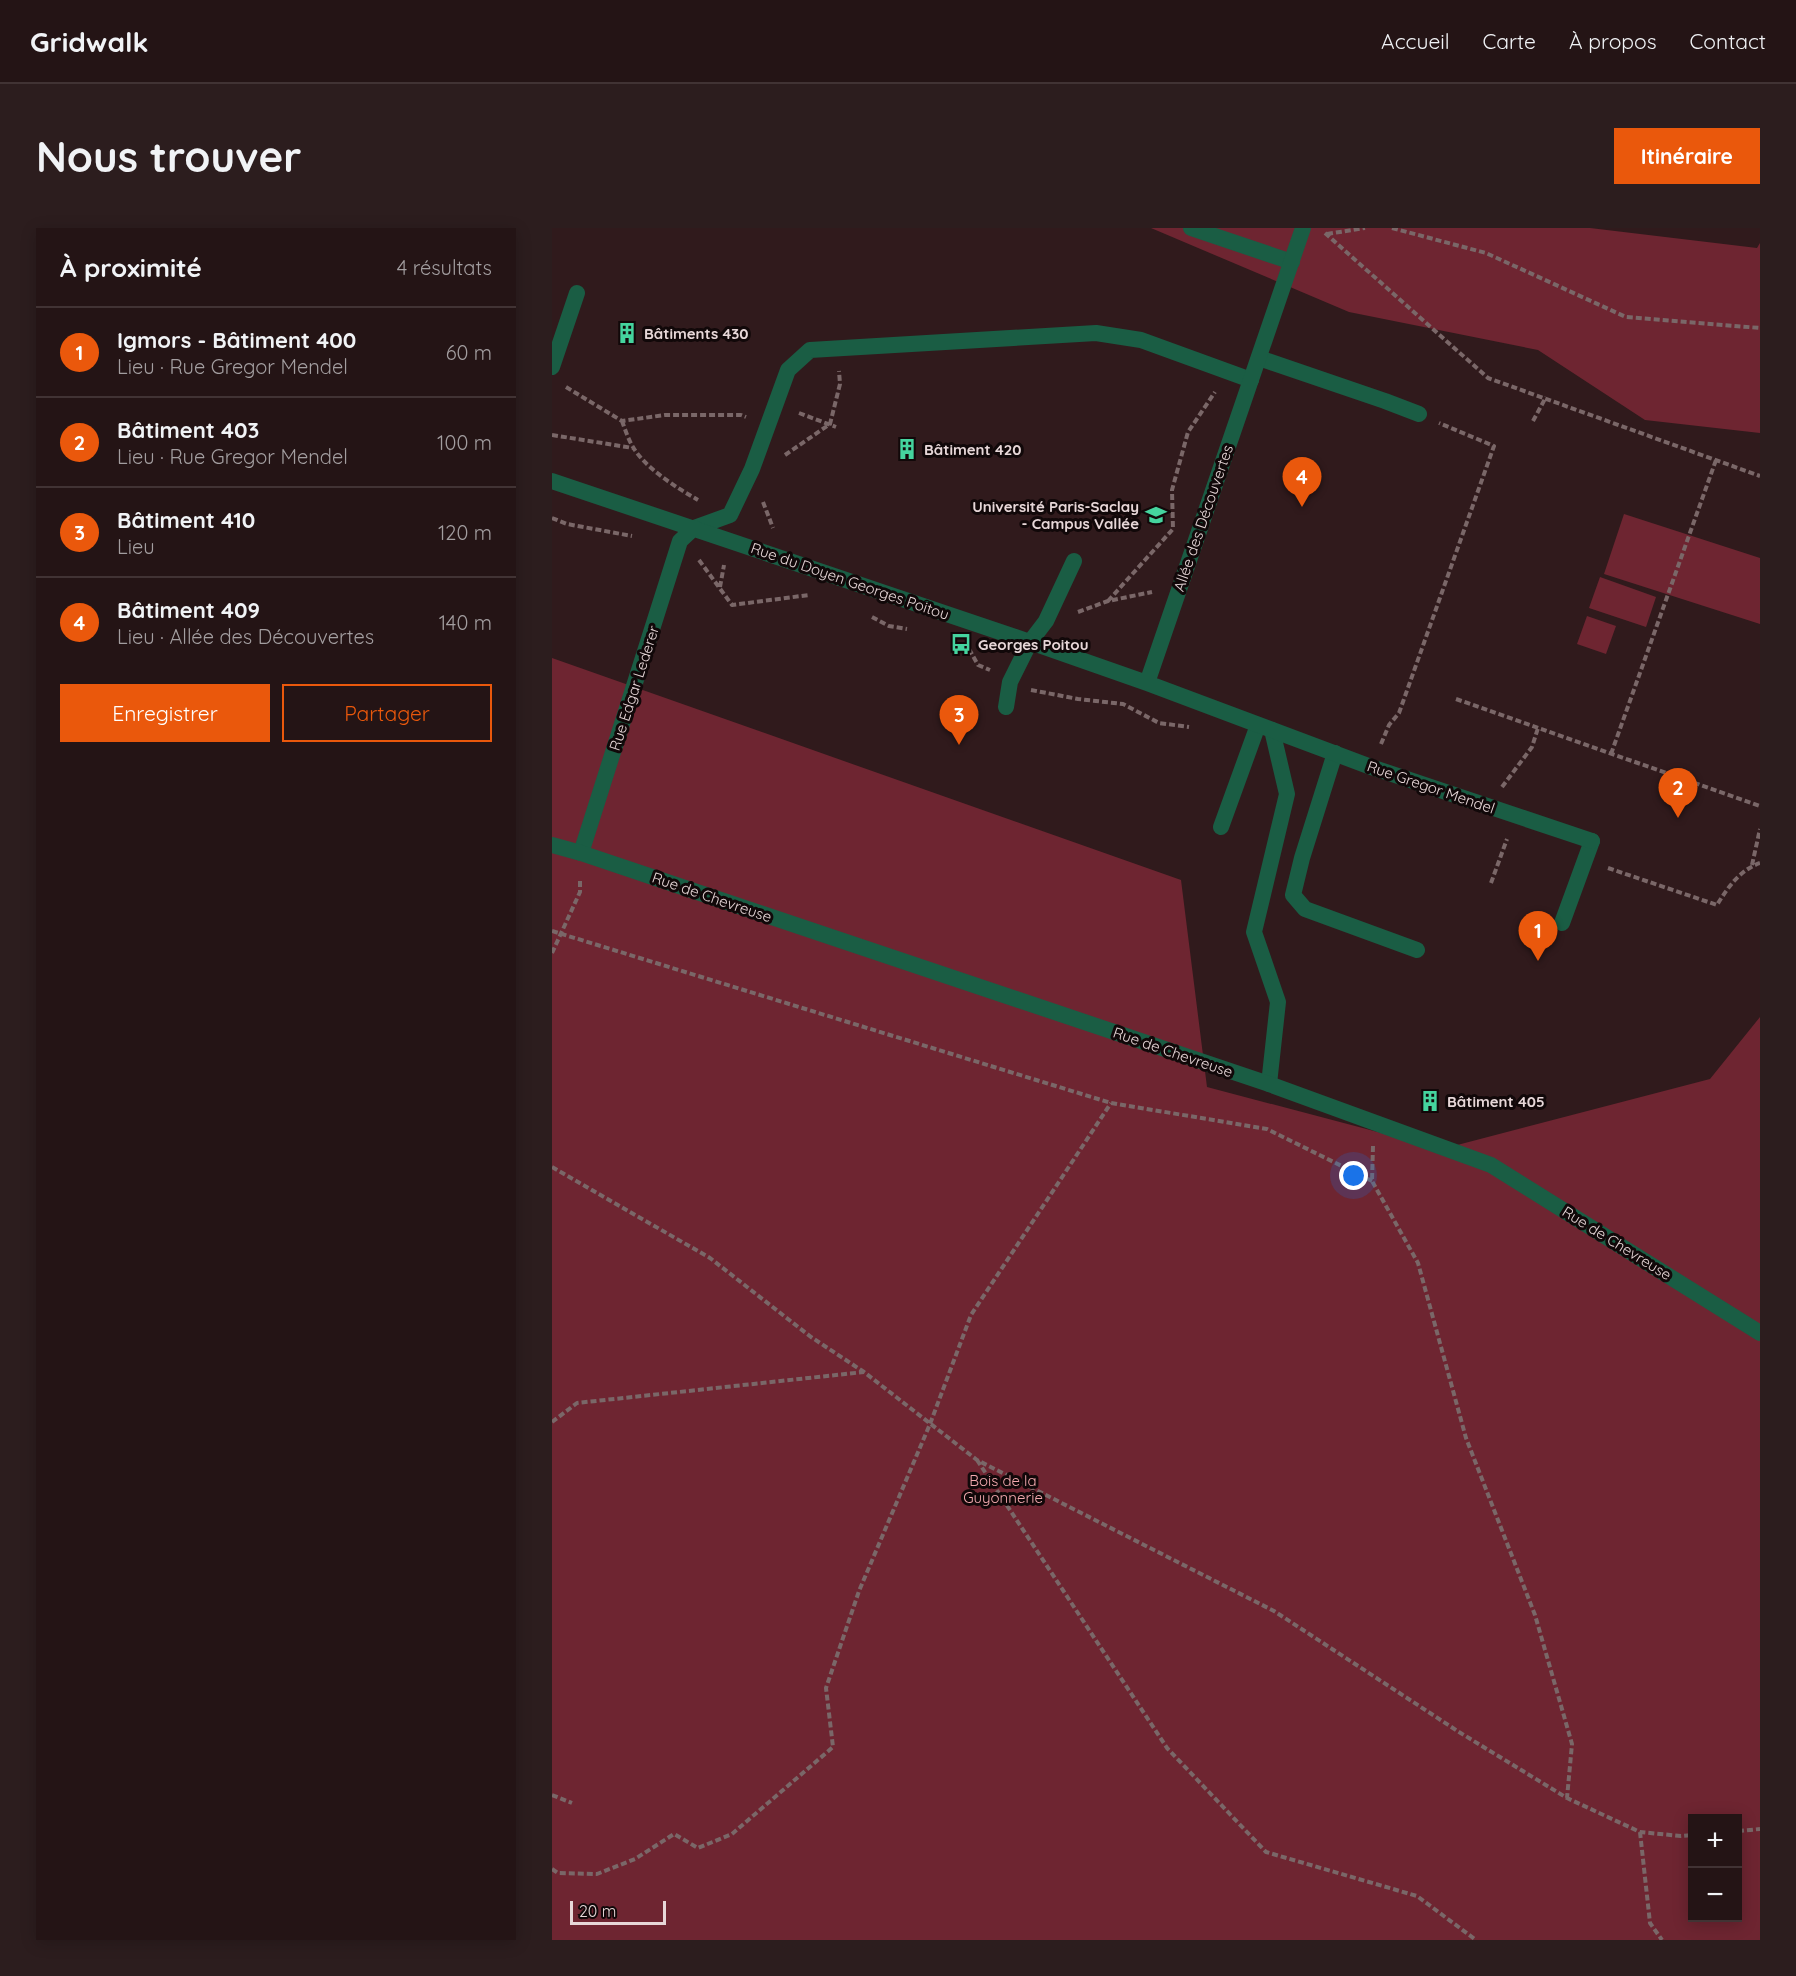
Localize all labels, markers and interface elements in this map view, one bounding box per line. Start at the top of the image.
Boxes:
text: Gridwalk [30,24,149,59]
text: Accueil [1381,28,1450,54]
text: Carte [1483,28,1536,54]
text: À propos [1569,28,1657,54]
text: Contact [1690,28,1766,54]
button: Itinéraire [1614,128,1760,184]
text: Nous trouver [36,130,301,183]
text: À proximité [60,251,202,284]
text: 4 résultats [397,255,492,280]
building icon: Bâtiments 430 [615,321,639,345]
place label: Bâtiments 430 [644,324,749,343]
text: Igmors - Bâtiment 400 [117,326,356,354]
text: 1 [76,340,83,365]
text: 60 m [446,340,492,365]
text: Lieu · Rue Gregor Mendel [117,354,348,379]
text: Bâtiment 403 [117,416,259,444]
text: 2 [74,430,85,455]
text: 100 m [437,430,492,455]
building icon: Bâtiment 420 [895,437,919,461]
place label: Bâtiment 420 [924,440,1021,459]
street label: Allée des Découvertes [1169,442,1237,594]
text: Lieu · Rue Gregor Mendel [117,444,348,469]
pin: 4 [1282,458,1322,507]
place label: Université Paris-Saclay - Campus Vallée [972,497,1139,533]
school or university icon: Université Paris-Saclay - Campus Vallée [1144,503,1168,527]
text: Bâtiment 410 [117,506,255,534]
text: 3 [74,520,85,545]
text: 120 m [438,520,492,545]
text: Lieu [117,534,155,559]
street label: Rue du Doyen Georges Poitou [748,538,952,624]
text: Bâtiment 409 [117,596,260,624]
text: 4 [74,610,85,635]
text: 140 m [439,610,492,635]
street label: Rue Edgar Lederer [605,623,663,753]
text: Lieu · Allée des Découvertes [117,624,374,649]
bus stop icon: Georges Poitou [949,632,973,656]
place label: Georges Poitou [978,635,1089,654]
button: Enregistrer [60,684,270,742]
button: Partager [282,684,492,742]
pin: 3 [940,696,978,745]
street label: Rue Gregor Mendel [1365,756,1497,818]
pin: 2 [1658,768,1698,818]
street label: Rue de Chevreuse [650,868,774,926]
pin: 1 [1518,912,1558,961]
street label: Rue de Chevreuse [1111,1023,1235,1081]
building icon: Bâtiment 405 [1418,1089,1442,1113]
place label: Bâtiment 405 [1447,1092,1545,1111]
your location [1339,1161,1368,1190]
street label: Rue de Chevreuse [1559,1202,1675,1284]
park label: Bois de la Guyonnerie [963,1471,1043,1507]
map controls [1688,1814,1742,1922]
button: + [1688,1814,1742,1868]
button: − [1688,1868,1742,1922]
scale bar [570,1898,666,1926]
text: 20 m [579,1901,616,1921]

